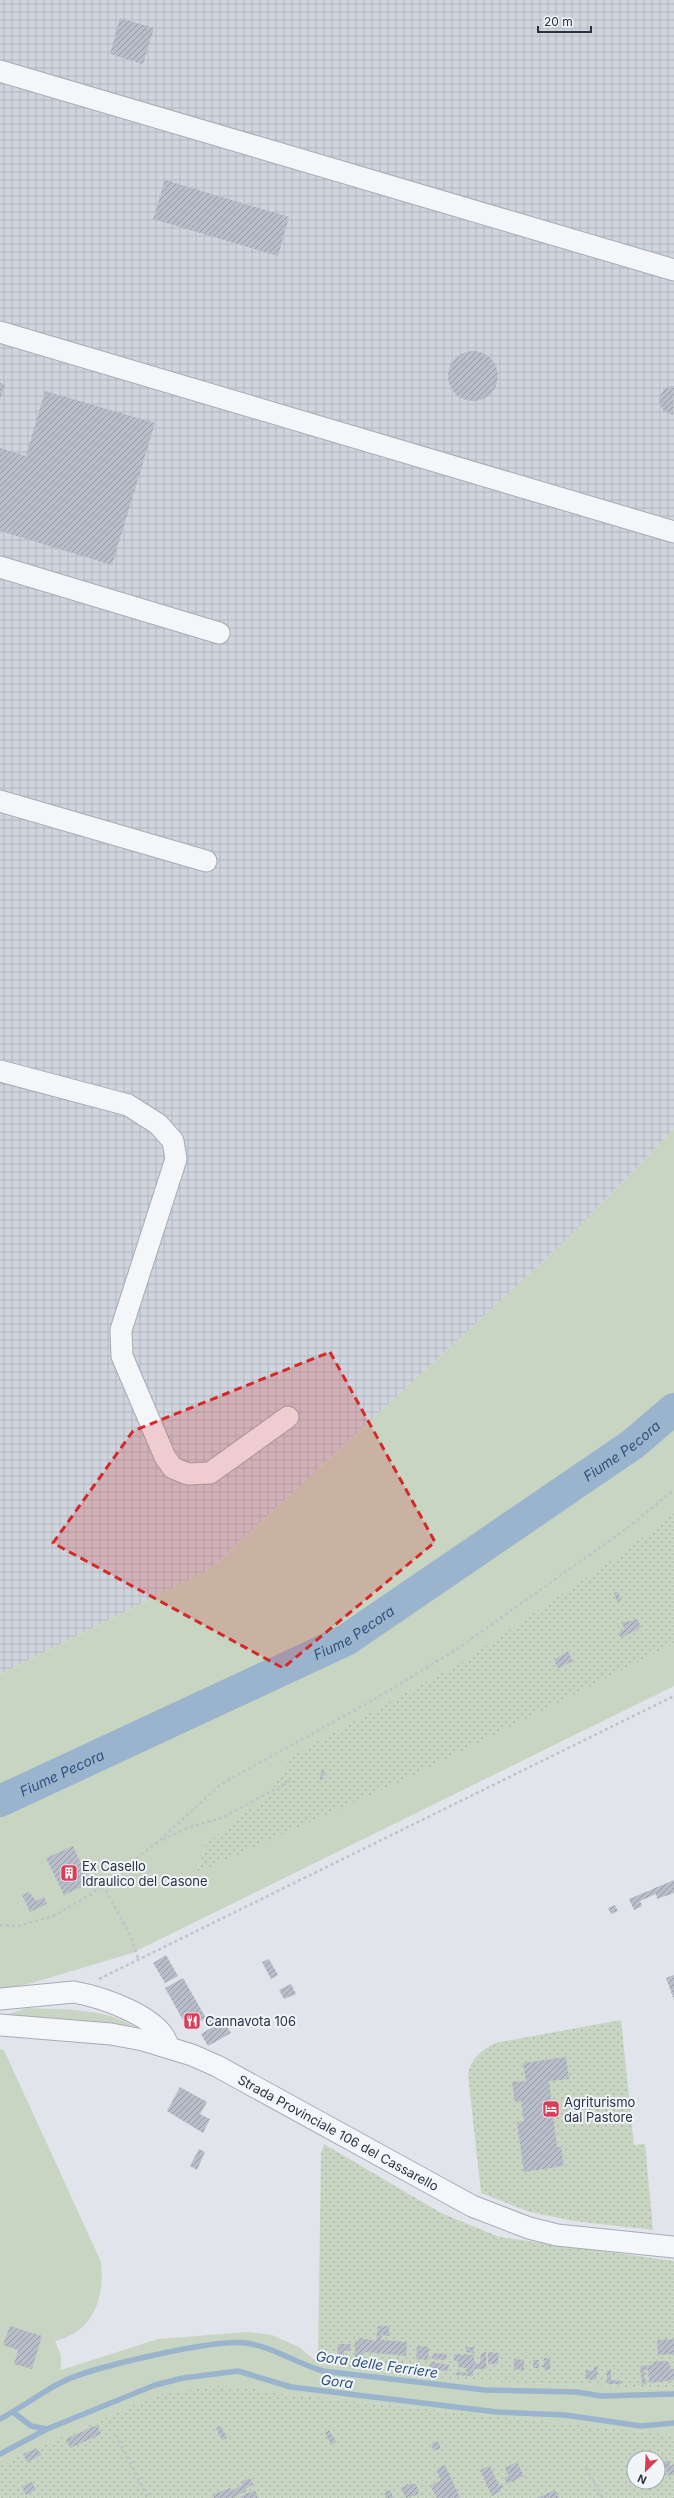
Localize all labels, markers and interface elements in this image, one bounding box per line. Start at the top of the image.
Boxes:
scale bar [538,8,591,34]
text: 20 m [544,14,573,29]
water label: Fiume Pecora [580,1416,664,1484]
water label: Fiume Pecora [310,1601,397,1663]
water label: Fiume Pecora [17,1745,107,1799]
place label: Ex Casello Idraulico del Casone [82,1858,208,1889]
building icon: Ex Casello Idraulico del Casone [59,1863,79,1883]
restaurant icon: Cannavota 106 [182,2011,202,2031]
place label: Cannavota 106 [205,2013,296,2029]
street label: Strada Provinciale 106 del Cassarello [235,2071,442,2194]
place label: Agriturismo dal Pastore [564,2094,636,2125]
hotel icon: Agriturismo dal Pastore [541,2099,561,2119]
water label: Gora delle Ferriere [315,2347,439,2381]
water label: Gora [320,2371,354,2391]
north arrow [626,2450,666,2490]
text: N [635,2471,649,2487]

